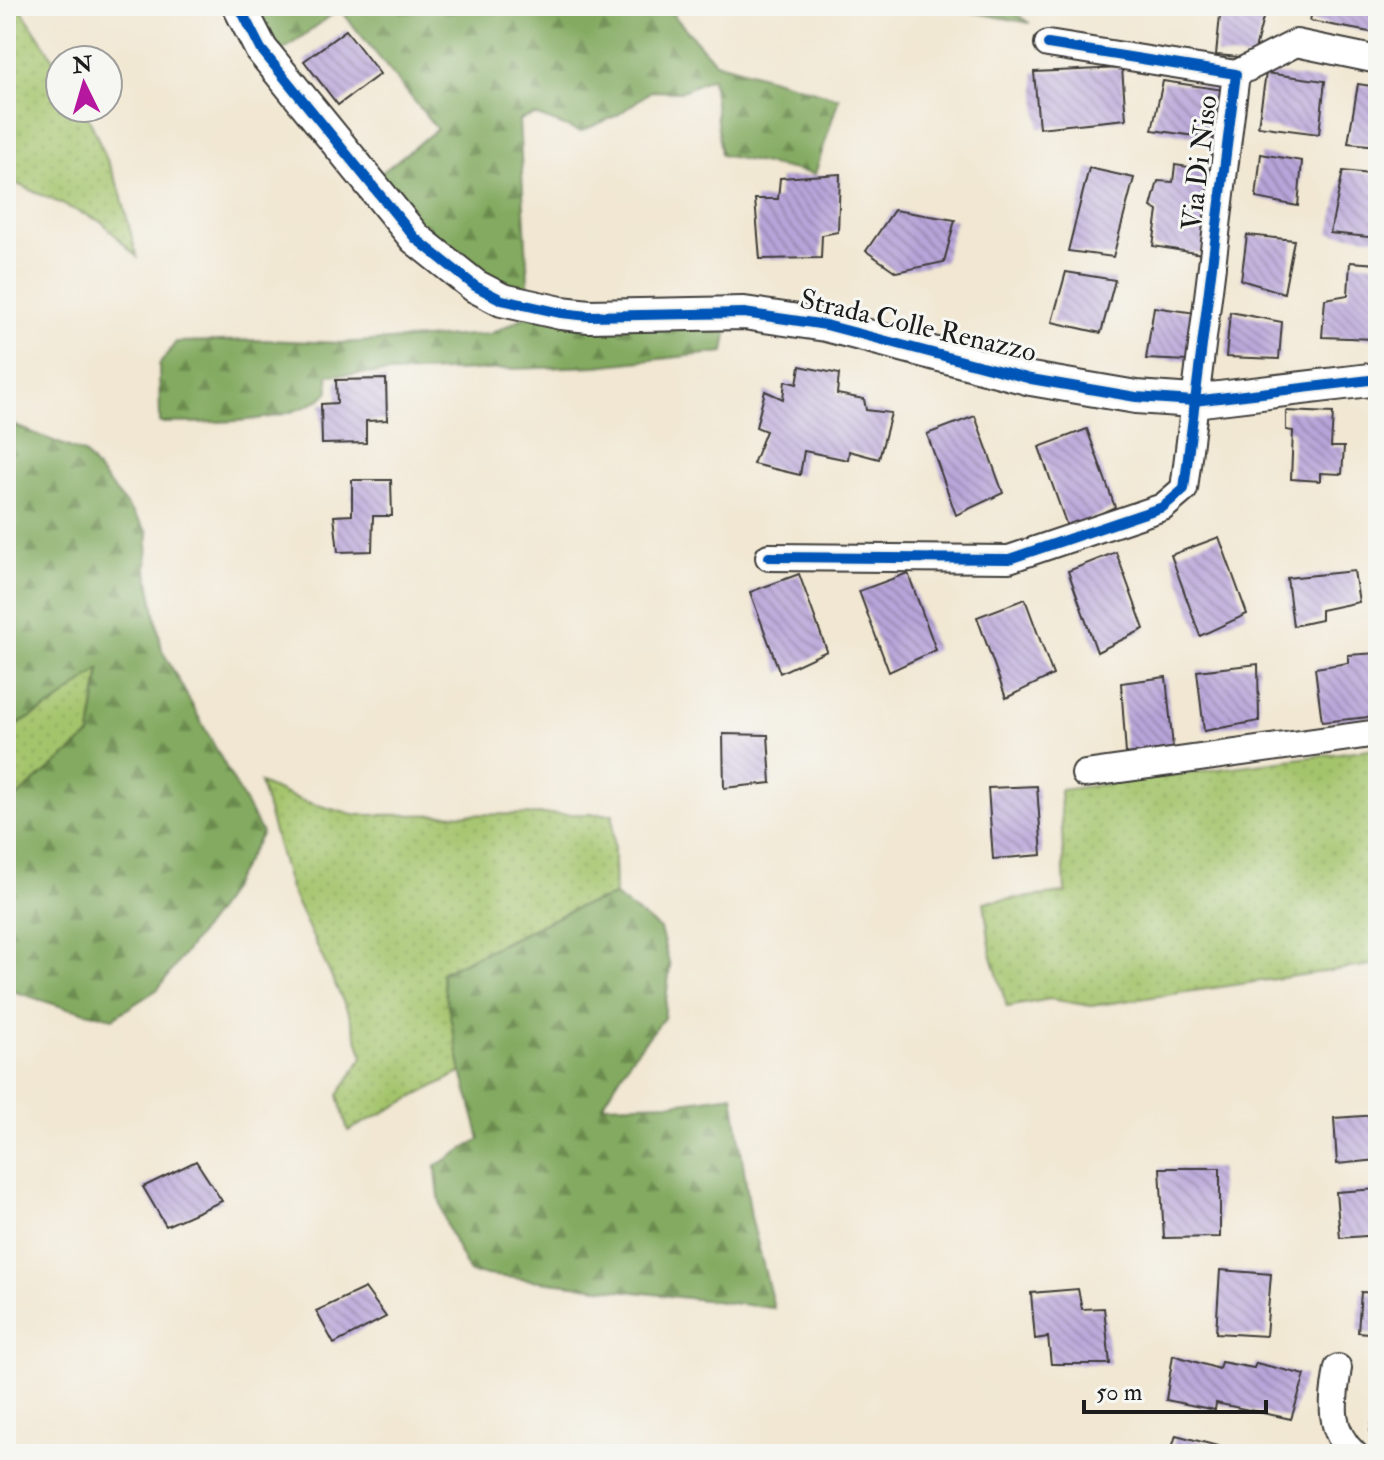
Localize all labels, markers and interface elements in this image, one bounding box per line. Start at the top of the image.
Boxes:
north arrow [44,44,124,124]
text: N [70,50,94,80]
street label: Via Di Niso [1174,93,1226,233]
street label: Strada Colle Renazzo [796,282,1040,370]
scale bar [1084,1364,1266,1414]
text: 50 m [1096,1377,1143,1408]

